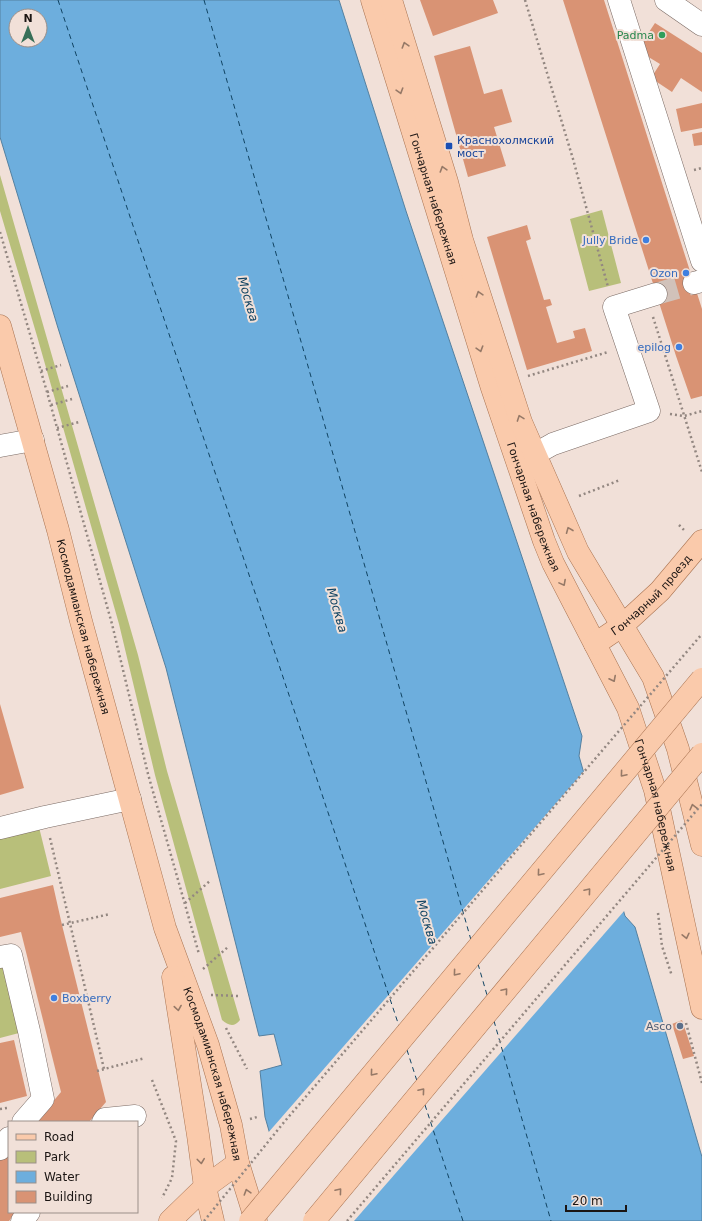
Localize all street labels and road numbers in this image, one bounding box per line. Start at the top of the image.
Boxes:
street label: Гончарная набережная [407,131,460,266]
street label: Гончарная набережная [504,440,563,574]
street label: Космодамианская набережная [54,538,113,716]
street label: Гончарный проезд [608,552,694,638]
street label: Гончарная набережная [632,737,679,873]
street label: Космодамианская набережная [181,985,244,1162]

